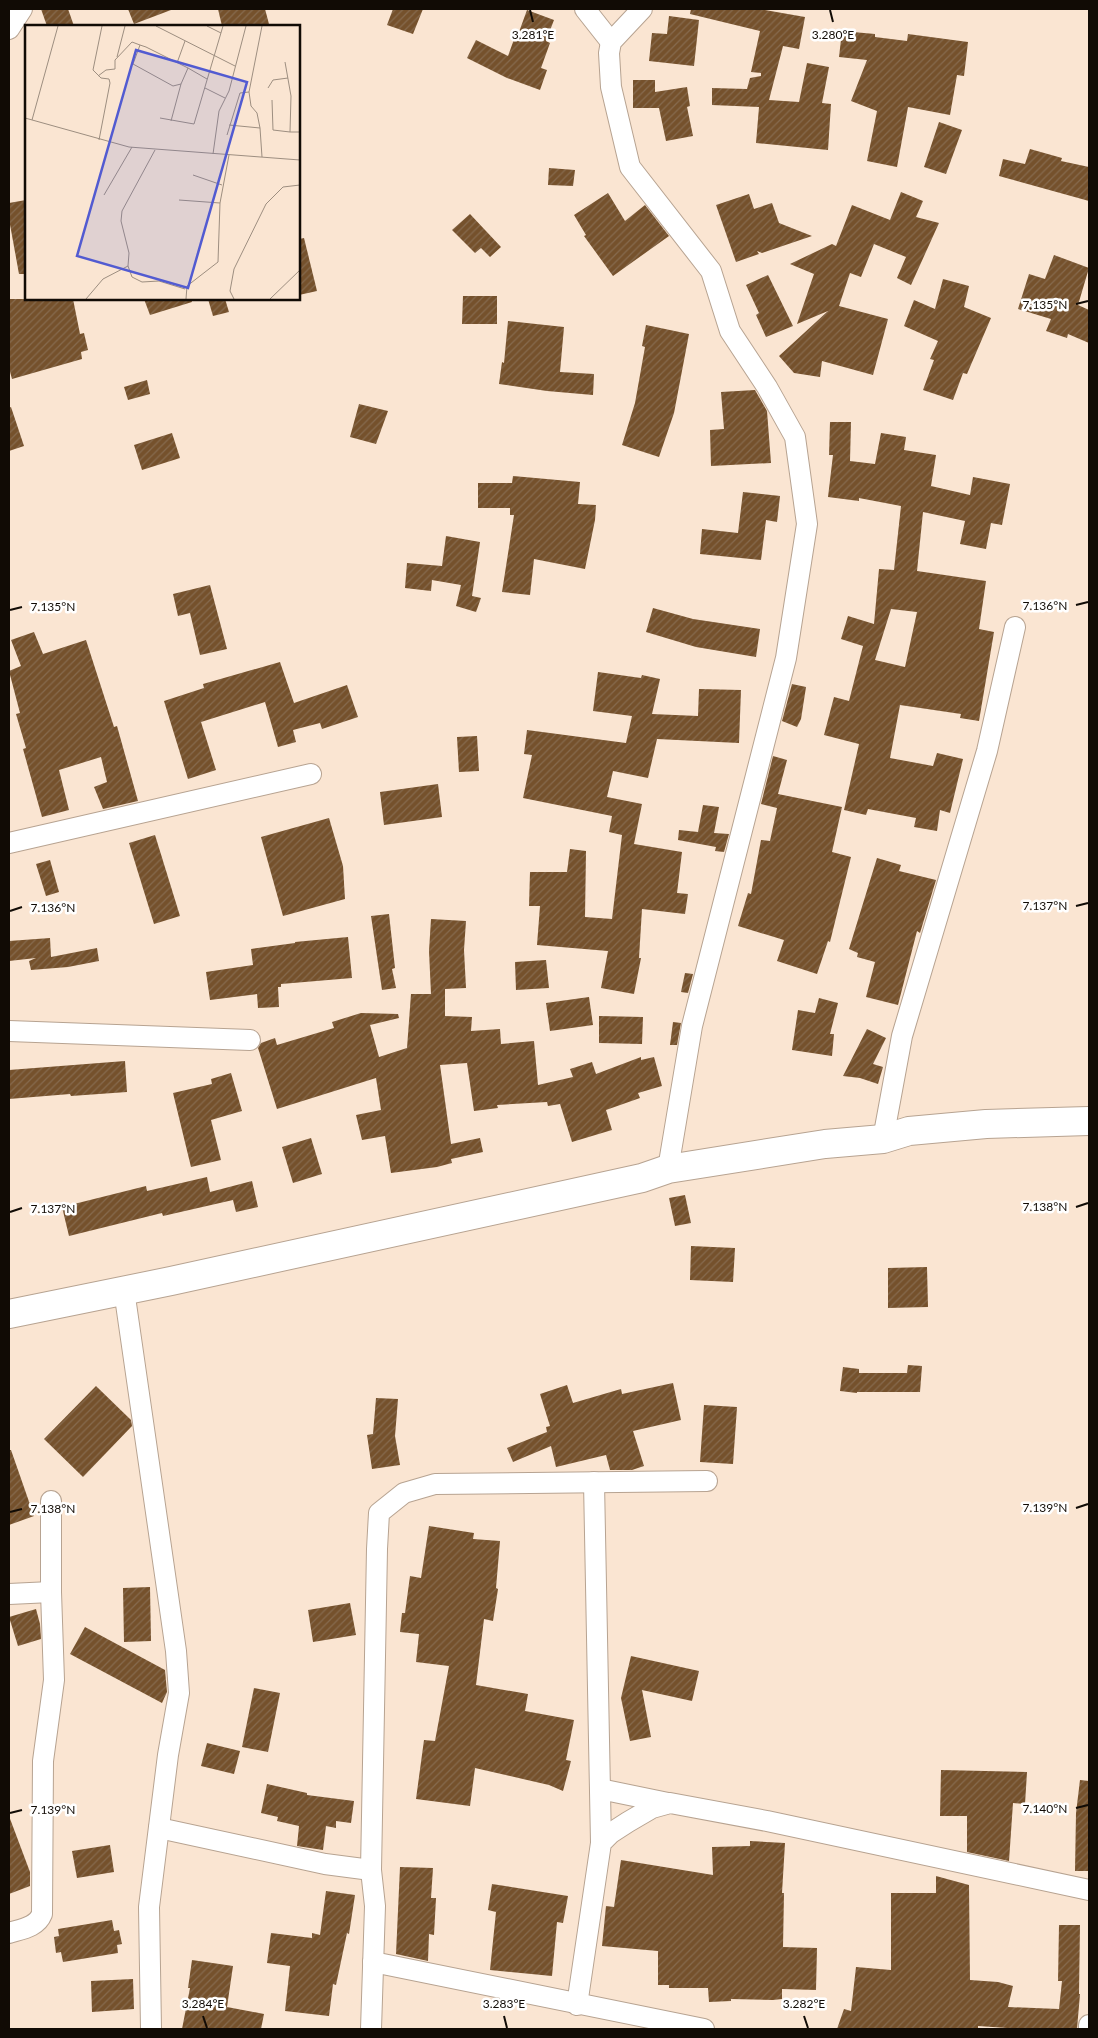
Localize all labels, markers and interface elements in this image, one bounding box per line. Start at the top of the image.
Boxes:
inset map [25,25,300,300]
text: 3.281°E [512,27,554,42]
text: 3.280°E [812,27,854,42]
text: 7.135°N [1023,297,1067,312]
text: 7.136°N [1023,598,1067,613]
text: 7.135°N [31,599,75,614]
text: 7.137°N [1023,898,1067,913]
text: 7.136°N [31,900,75,915]
text: 7.138°N [1023,1199,1067,1214]
text: 7.137°N [31,1201,75,1216]
text: 7.139°N [1023,1500,1067,1515]
text: 7.138°N [31,1501,75,1516]
text: 7.140°N [1023,1801,1067,1816]
text: 7.139°N [31,1802,75,1817]
text: 3.284°E [182,1996,224,2011]
text: 3.283°E [483,1996,525,2011]
text: 3.282°E [783,1996,825,2011]

